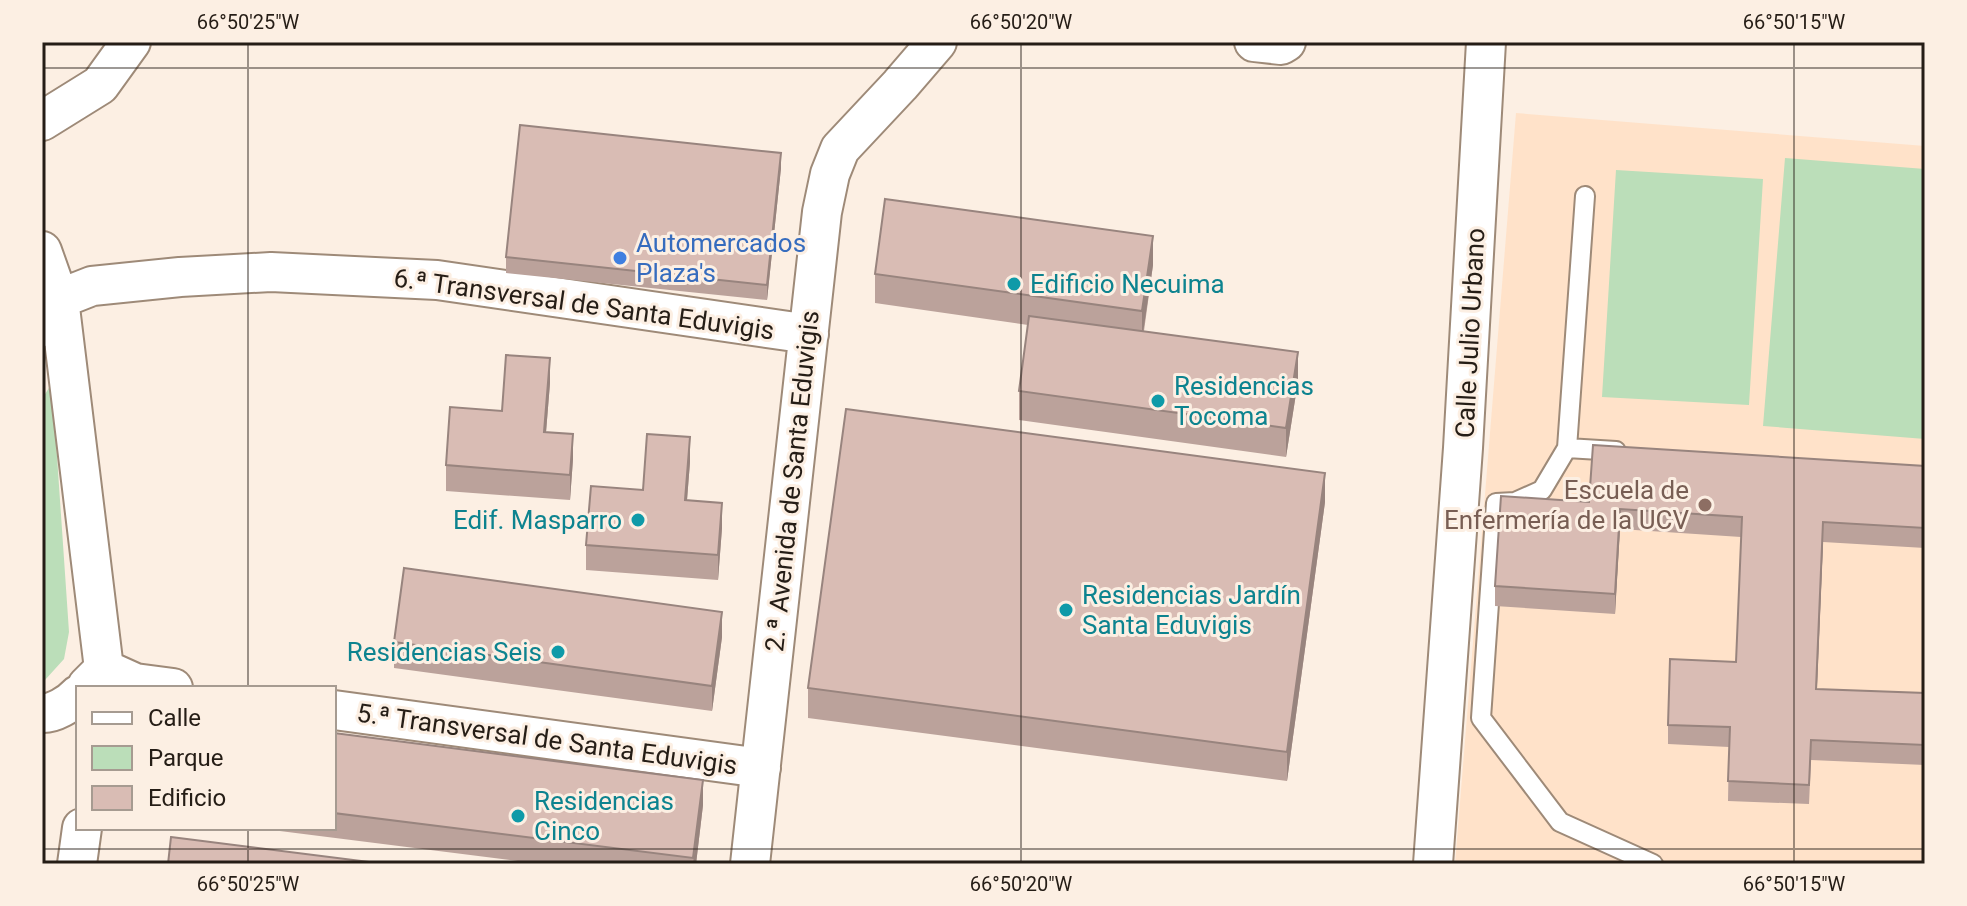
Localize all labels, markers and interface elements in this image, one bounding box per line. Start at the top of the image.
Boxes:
text: 66°50'25"W [197,10,300,34]
text: 66°50'20"W [970,10,1073,34]
text: 66°50'15"W [1743,10,1846,34]
street label: Calle Julio Urbano [1450,227,1490,439]
place label: Automercados Plaza's [636,228,806,288]
marker: Automercados Plaza's [611,249,629,267]
street label: 6.ª Transversal de Santa Eduvigis [392,262,776,346]
place label: Edificio Necuima [1030,269,1225,299]
marker: Edificio Necuima [1005,275,1023,293]
street label: 2.ª Avenida de Santa Eduvigis [759,309,825,653]
place label: Residencias Tocoma [1174,371,1314,431]
marker: Residencias Tocoma [1149,392,1167,410]
place label: Escuela de Enfermería de la UCV [1444,475,1689,535]
marker: Escuela de Enfermería de la UCV [1696,496,1714,514]
place label: Edif. Masparro [453,505,622,535]
marker: Edif. Masparro [629,511,647,529]
place label: Residencias Jardín Santa Eduvigis [1082,580,1301,640]
marker: Residencias Jardín Santa Eduvigis [1057,601,1075,619]
place label: Residencias Seis [347,637,542,667]
marker: Residencias Seis [549,643,567,661]
legend [76,686,336,830]
street label: 5.ª Transversal de Santa Eduvigis [355,697,739,781]
text: Calle [148,704,201,732]
text: Parque [148,744,224,772]
text: Edificio [148,784,226,812]
place label: Residencias Cinco [534,786,674,846]
marker: Residencias Cinco [509,807,527,825]
text: 66°50'25"W [197,872,300,896]
text: 66°50'20"W [970,872,1073,896]
text: 66°50'15"W [1743,872,1846,896]

